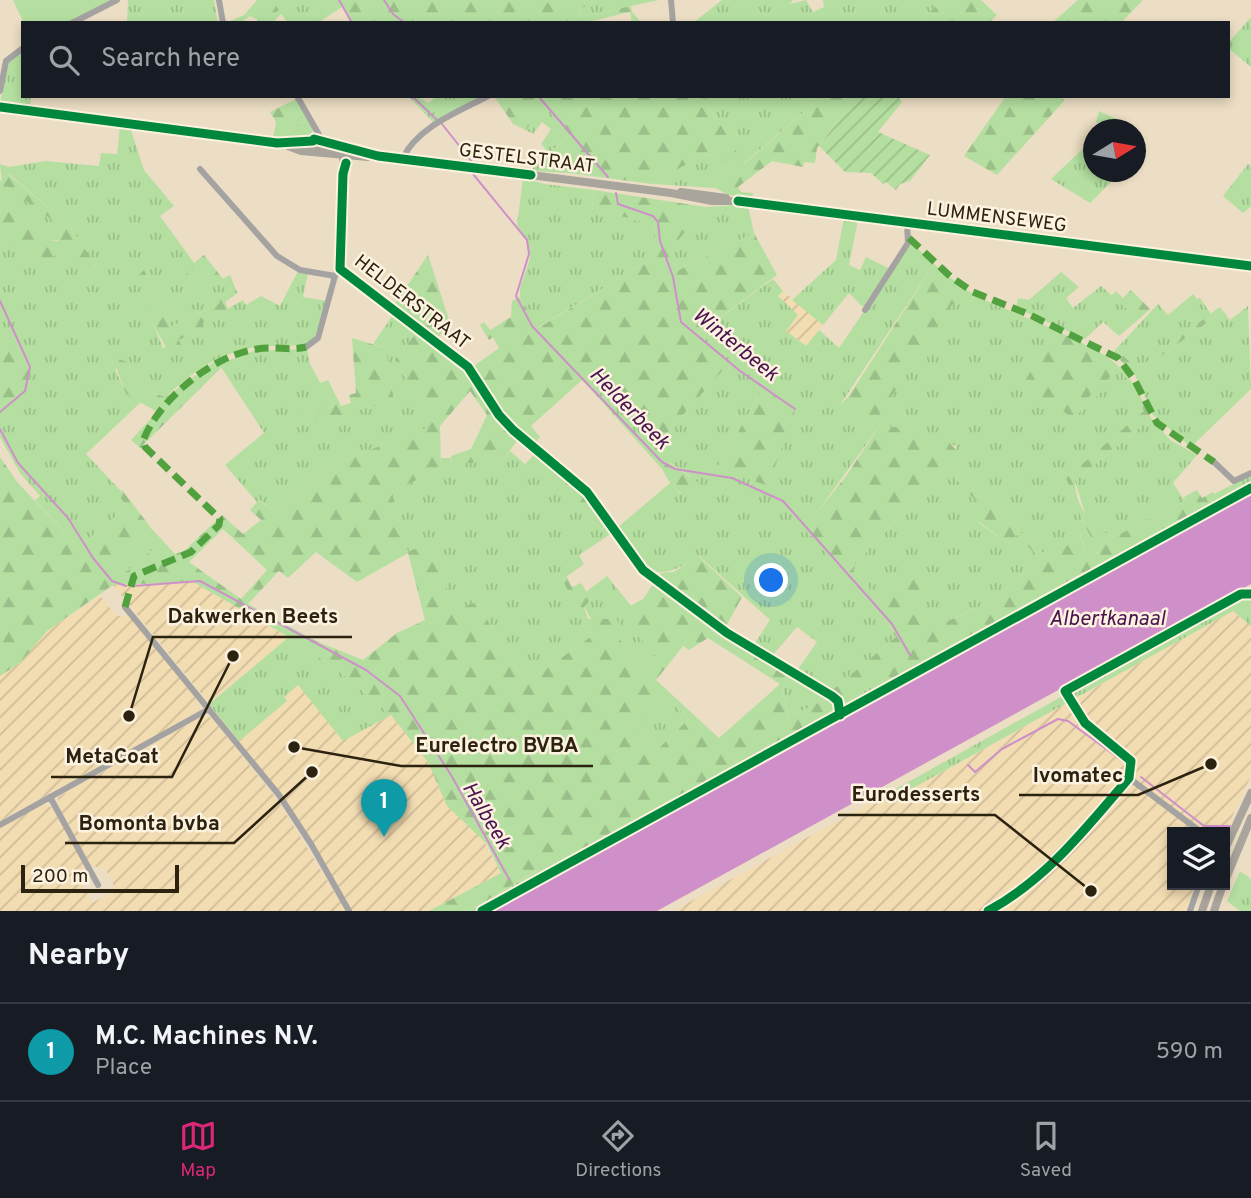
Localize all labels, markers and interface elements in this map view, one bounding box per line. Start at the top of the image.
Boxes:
search box [21,21,1230,98]
icon: search [45,41,83,79]
text: Search here [101,43,240,76]
north arrow [1083,119,1146,182]
street label: GESTELSTRAAT [457,139,596,179]
street label: LUMMENSEWEG [925,197,1068,238]
street label: HELDERSTRAAT [349,250,475,355]
water label: Winterbeek [686,302,784,388]
water label: Helderbeek [583,362,675,456]
your location [754,563,788,597]
callout: Dakwerken Beets [153,595,352,637]
text: Dakwerken Beets [168,604,338,631]
water label: Albertkanaal [1049,606,1167,633]
callout: Eurelectro BVBA [401,724,593,766]
text: Eurelectro BVBA [415,733,579,760]
callout: MetaCoat [51,735,172,777]
text: MetaCoat [65,744,159,771]
callout: Ivomatec [1019,753,1138,795]
text: Ivomatec [1033,763,1123,790]
callout: Eurodesserts [838,773,995,815]
water label: Halbeek [455,777,516,855]
pin: 1 [361,779,407,837]
text: Eurodesserts [852,782,980,809]
callout: Bomonta bvba [65,801,234,843]
text: Bomonta bvba [78,811,220,838]
map controls [1167,827,1230,890]
button: layers [1167,827,1230,890]
scale bar [21,862,178,894]
text: 200 m [32,865,88,889]
text: Nearby [28,938,129,975]
text: M.C. Machines N.V. [95,1021,318,1054]
text: 1 [46,1038,56,1067]
text: 590 m [1156,1038,1223,1067]
text: Place [95,1054,152,1083]
tab: Map [179,1117,217,1183]
tab: Directions [575,1117,662,1183]
tab: Saved [1020,1117,1072,1183]

